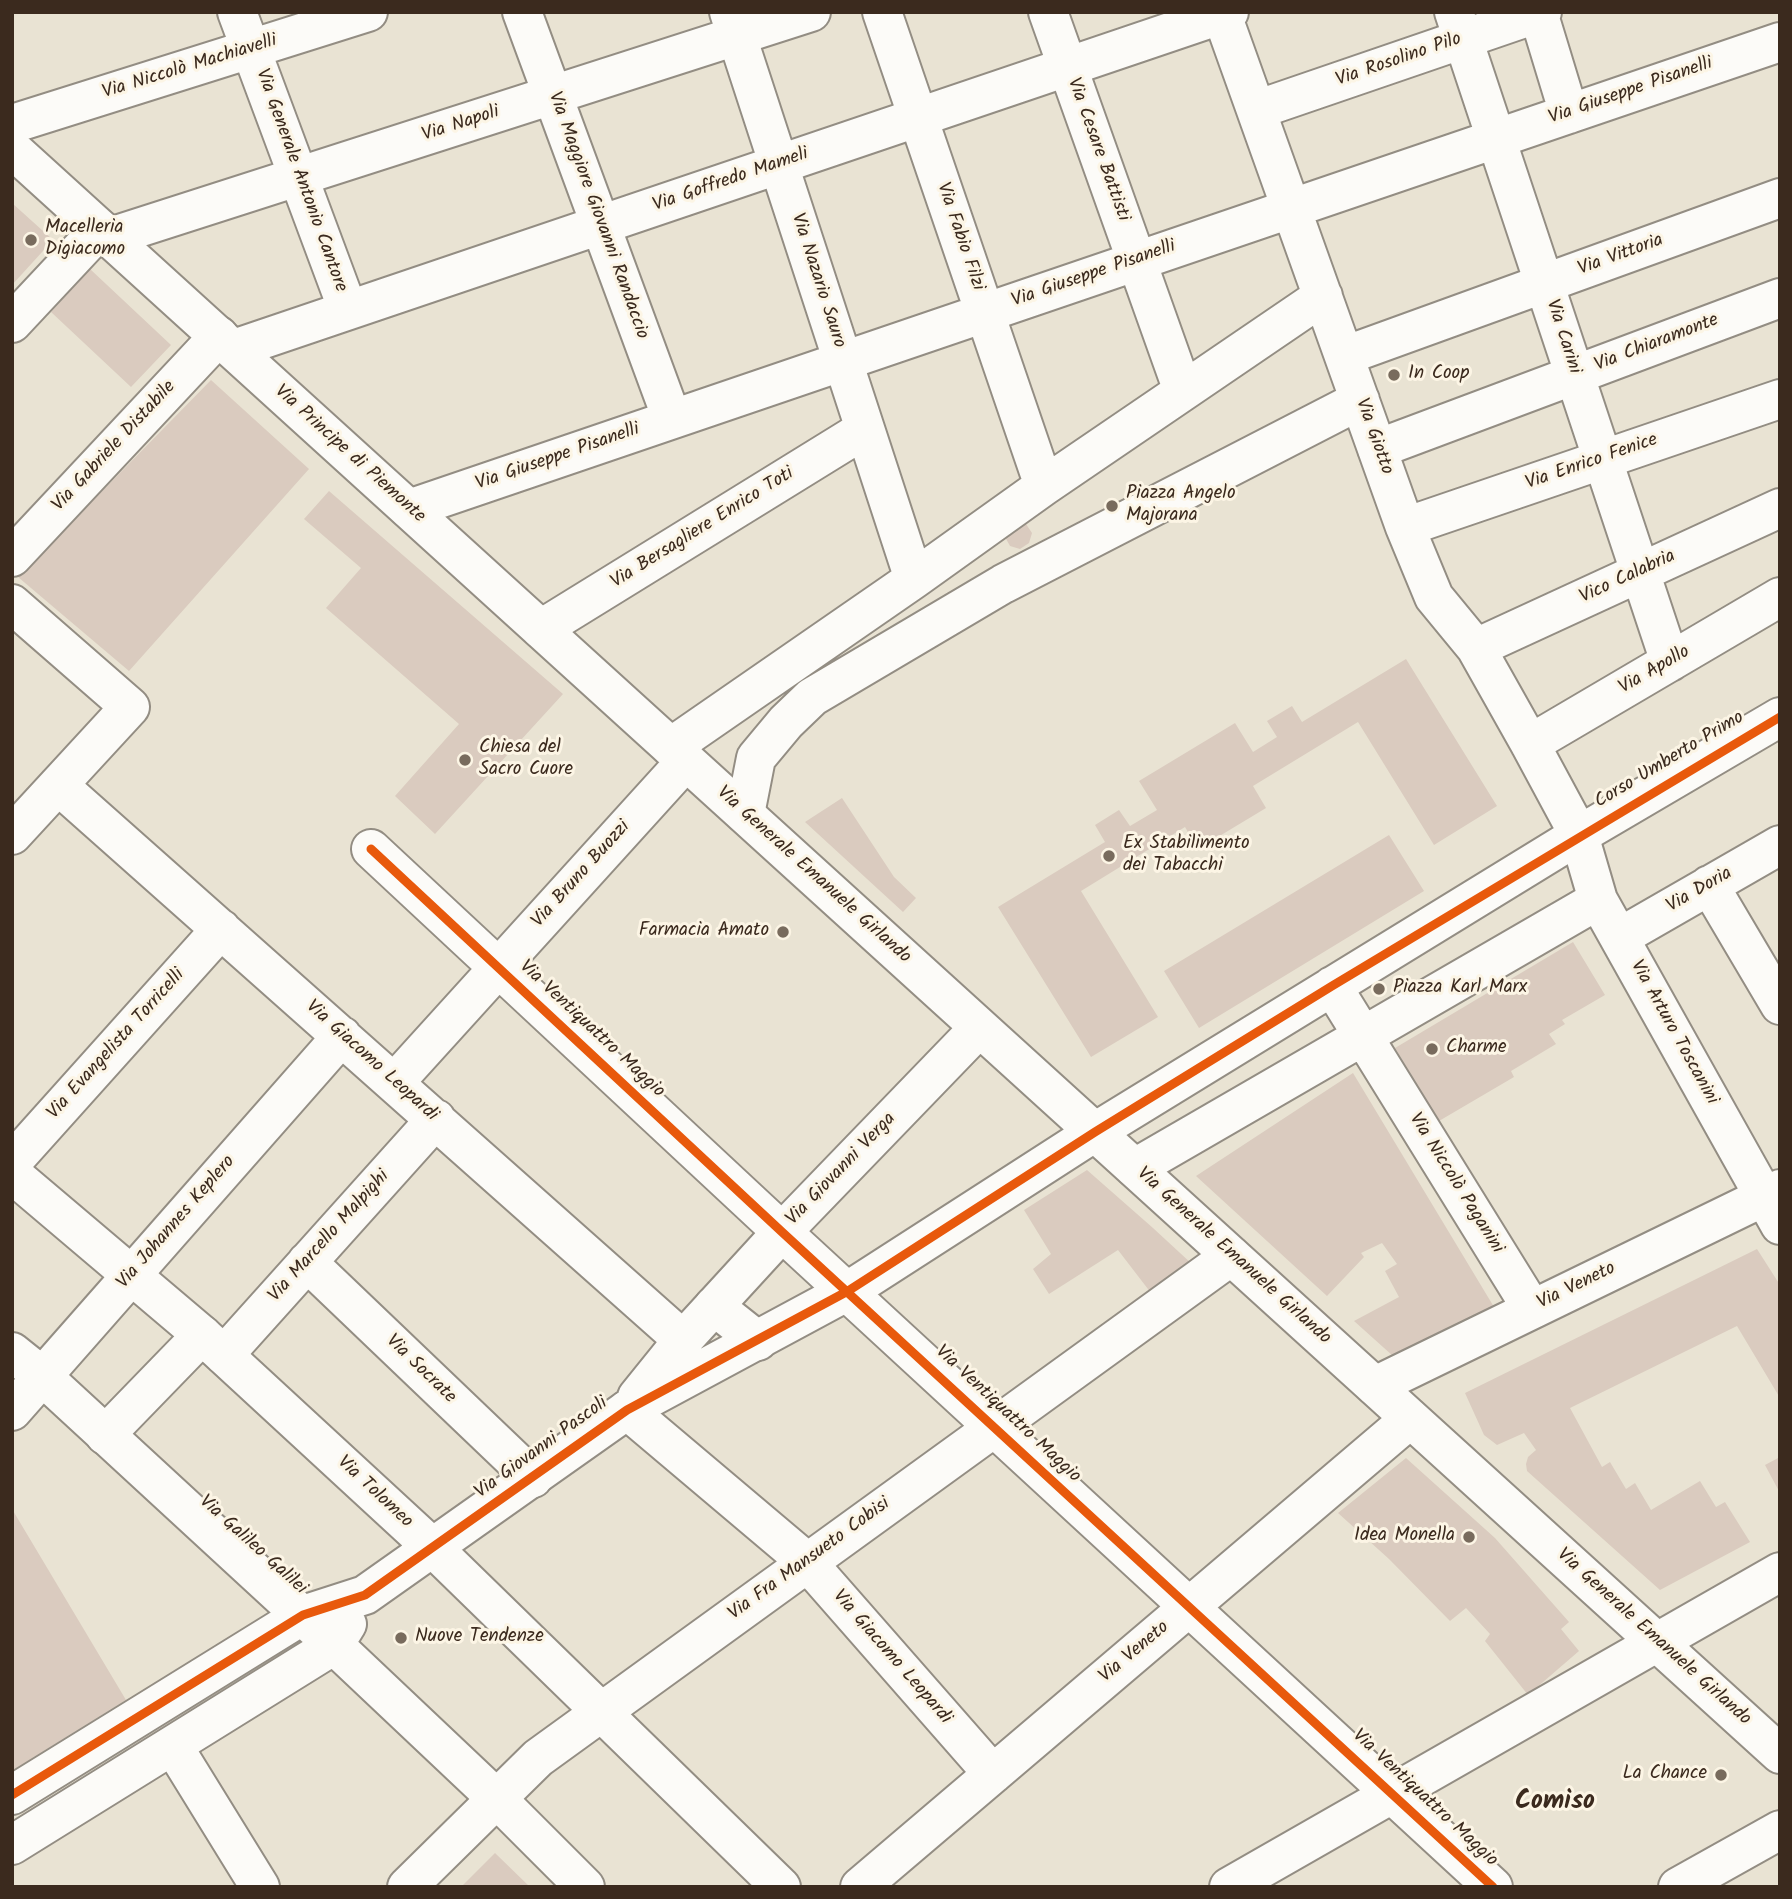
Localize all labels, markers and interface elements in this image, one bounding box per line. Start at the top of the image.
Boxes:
street label: Via Rosolino Pilo [1333,29,1465,93]
street label: Via Niccolò Machiavelli [100,31,280,105]
street label: Via Giuseppe Pisanelli [1546,53,1716,131]
street label: Via Generale Antonio Cantore [249,66,351,296]
street label: Via Cesare Battisti [1061,75,1133,225]
street label: Via Maggiore Giovanni Randaccio [542,89,652,343]
street label: Via Napoli [420,102,502,148]
street label: Via Goffredo Mameli [650,144,812,218]
street label: Via Fabio Filzi [930,180,988,294]
street label: Via Nazario Sauro [784,211,850,351]
place label: Macelleria Digiacomo [45,218,125,262]
street label: Via Vittoria [1575,230,1667,282]
marker: Macelleria Digiacomo [23,232,39,248]
street label: Via Giuseppe Pisanelli [1009,236,1179,314]
street label: Via Carini [1539,297,1585,377]
street label: Via Chiaramonte [1592,310,1722,378]
place label: In Coop [1408,364,1469,386]
marker: In Coop [1386,367,1402,383]
street label: Via Gabriele Distabile [48,377,182,517]
street label: Via Principe di Piemonte [269,381,429,529]
street label: Via Giotto [1349,396,1397,478]
street label: Via Giuseppe Pisanelli [473,419,643,497]
street label: Via Enrico Fenice [1523,430,1661,496]
street label: Via Bersagliere Enrico Toti [607,463,799,595]
place label: Piazza Angelo Majorana [1126,484,1236,528]
marker: Piazza Angelo Majorana [1104,498,1120,514]
street label: Vico Calabria [1577,546,1679,610]
street label: Via Apollo [1615,642,1695,700]
street label: Corso Umberto Primo [1591,707,1749,815]
place label: Chiesa del Sacro Cuore [479,738,573,782]
marker: Chiesa del Sacro Cuore [457,752,473,768]
street label: Via Generale Emanuele Girlando [711,783,915,969]
street label: Via Bruno Buozzi [528,817,636,933]
place label: Ex Stabilimento dei Tabacchi [1123,834,1250,878]
marker: Ex Stabilimento dei Tabacchi [1101,848,1117,864]
street label: Via Doria [1663,863,1737,919]
place label: Farmacia Amato [639,921,769,943]
marker: Farmacia Amato [775,924,791,940]
street label: Via Ventiquattro Maggio [513,956,669,1104]
street label: Via Arturo Toscanini [1624,957,1722,1109]
street label: Via Evangelista Torricelli [43,965,191,1125]
place label: Piazza Karl Marx [1393,978,1527,1000]
marker: Piazza Karl Marx [1371,981,1387,997]
street label: Via Giacomo Leopardi [300,997,442,1127]
place label: Charme [1446,1038,1506,1060]
marker: Charme [1424,1041,1440,1057]
street label: Via Giovanni Verga [782,1109,902,1231]
street label: Via Niccolò Paganini [1403,1110,1507,1258]
street label: Via Johannes Keplero [113,1152,241,1294]
street label: Via Generale Emanuele Girlando [1131,1164,1335,1350]
street label: Via Marcello Malpighi [265,1166,395,1308]
street label: Via Veneto [1534,1258,1620,1316]
street label: Via Socrate [380,1331,460,1409]
street label: Via Ventiquattro Maggio [929,1341,1085,1489]
street label: Via Giovanni Pascoli [471,1393,613,1505]
street label: Via Tolomeo [331,1452,417,1534]
street label: Via Galileo Galilei [193,1491,311,1601]
street label: Via Fra Mansueto Cobisi [725,1494,895,1626]
place label: Idea Monella [1354,1526,1455,1548]
marker: Idea Monella [1461,1529,1477,1545]
street label: Via Generale Emanuele Girlando [1551,1545,1755,1731]
street label: Via Giacomo Leopardi [826,1586,956,1730]
street label: Via Veneto [1095,1617,1175,1689]
place label: Nuove Tendenze [415,1627,544,1649]
marker: Nuove Tendenze [393,1630,409,1646]
street label: Via Ventiquattro Maggio [1346,1725,1502,1873]
place label: La Chance [1622,1764,1707,1786]
marker: La Chance [1713,1767,1729,1783]
district label: Comiso [1515,1788,1595,1820]

